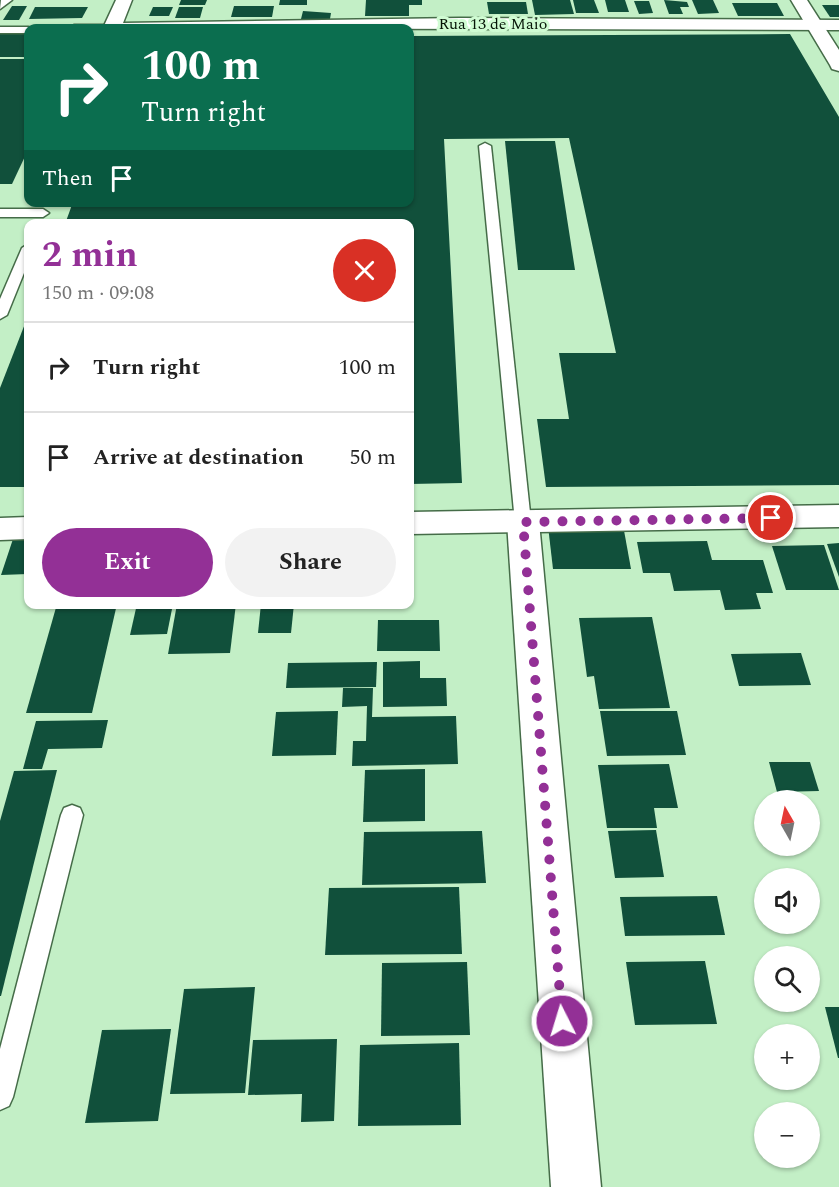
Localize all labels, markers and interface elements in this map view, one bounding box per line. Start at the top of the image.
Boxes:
street label: Rua 13 de Maio [439,12,547,36]
text: 100 m [141,35,260,98]
icon: right [42,48,120,126]
text: Turn right [141,92,266,134]
text: Then [42,162,93,195]
icon: arrive [105,162,138,195]
text: 2 min [42,228,138,283]
button: close [333,239,396,302]
text: 150 m · 09:08 [42,278,154,308]
icon: right [42,351,75,384]
text: Turn right [93,351,200,384]
text: 100 m [339,351,396,384]
icon: arrive [42,441,75,474]
text: Arrive at destination [93,441,304,474]
text: 50 m [350,441,396,474]
pin [745,492,796,543]
icon: arrive [754,501,787,534]
button: Exit [42,528,213,597]
button: Share [225,528,396,597]
north arrow [754,790,820,856]
map controls [754,790,820,1168]
button: sound [754,868,820,934]
button: search [754,946,820,1012]
position arrow [530,989,594,1053]
button: + [754,1024,820,1090]
button: − [754,1102,820,1168]

